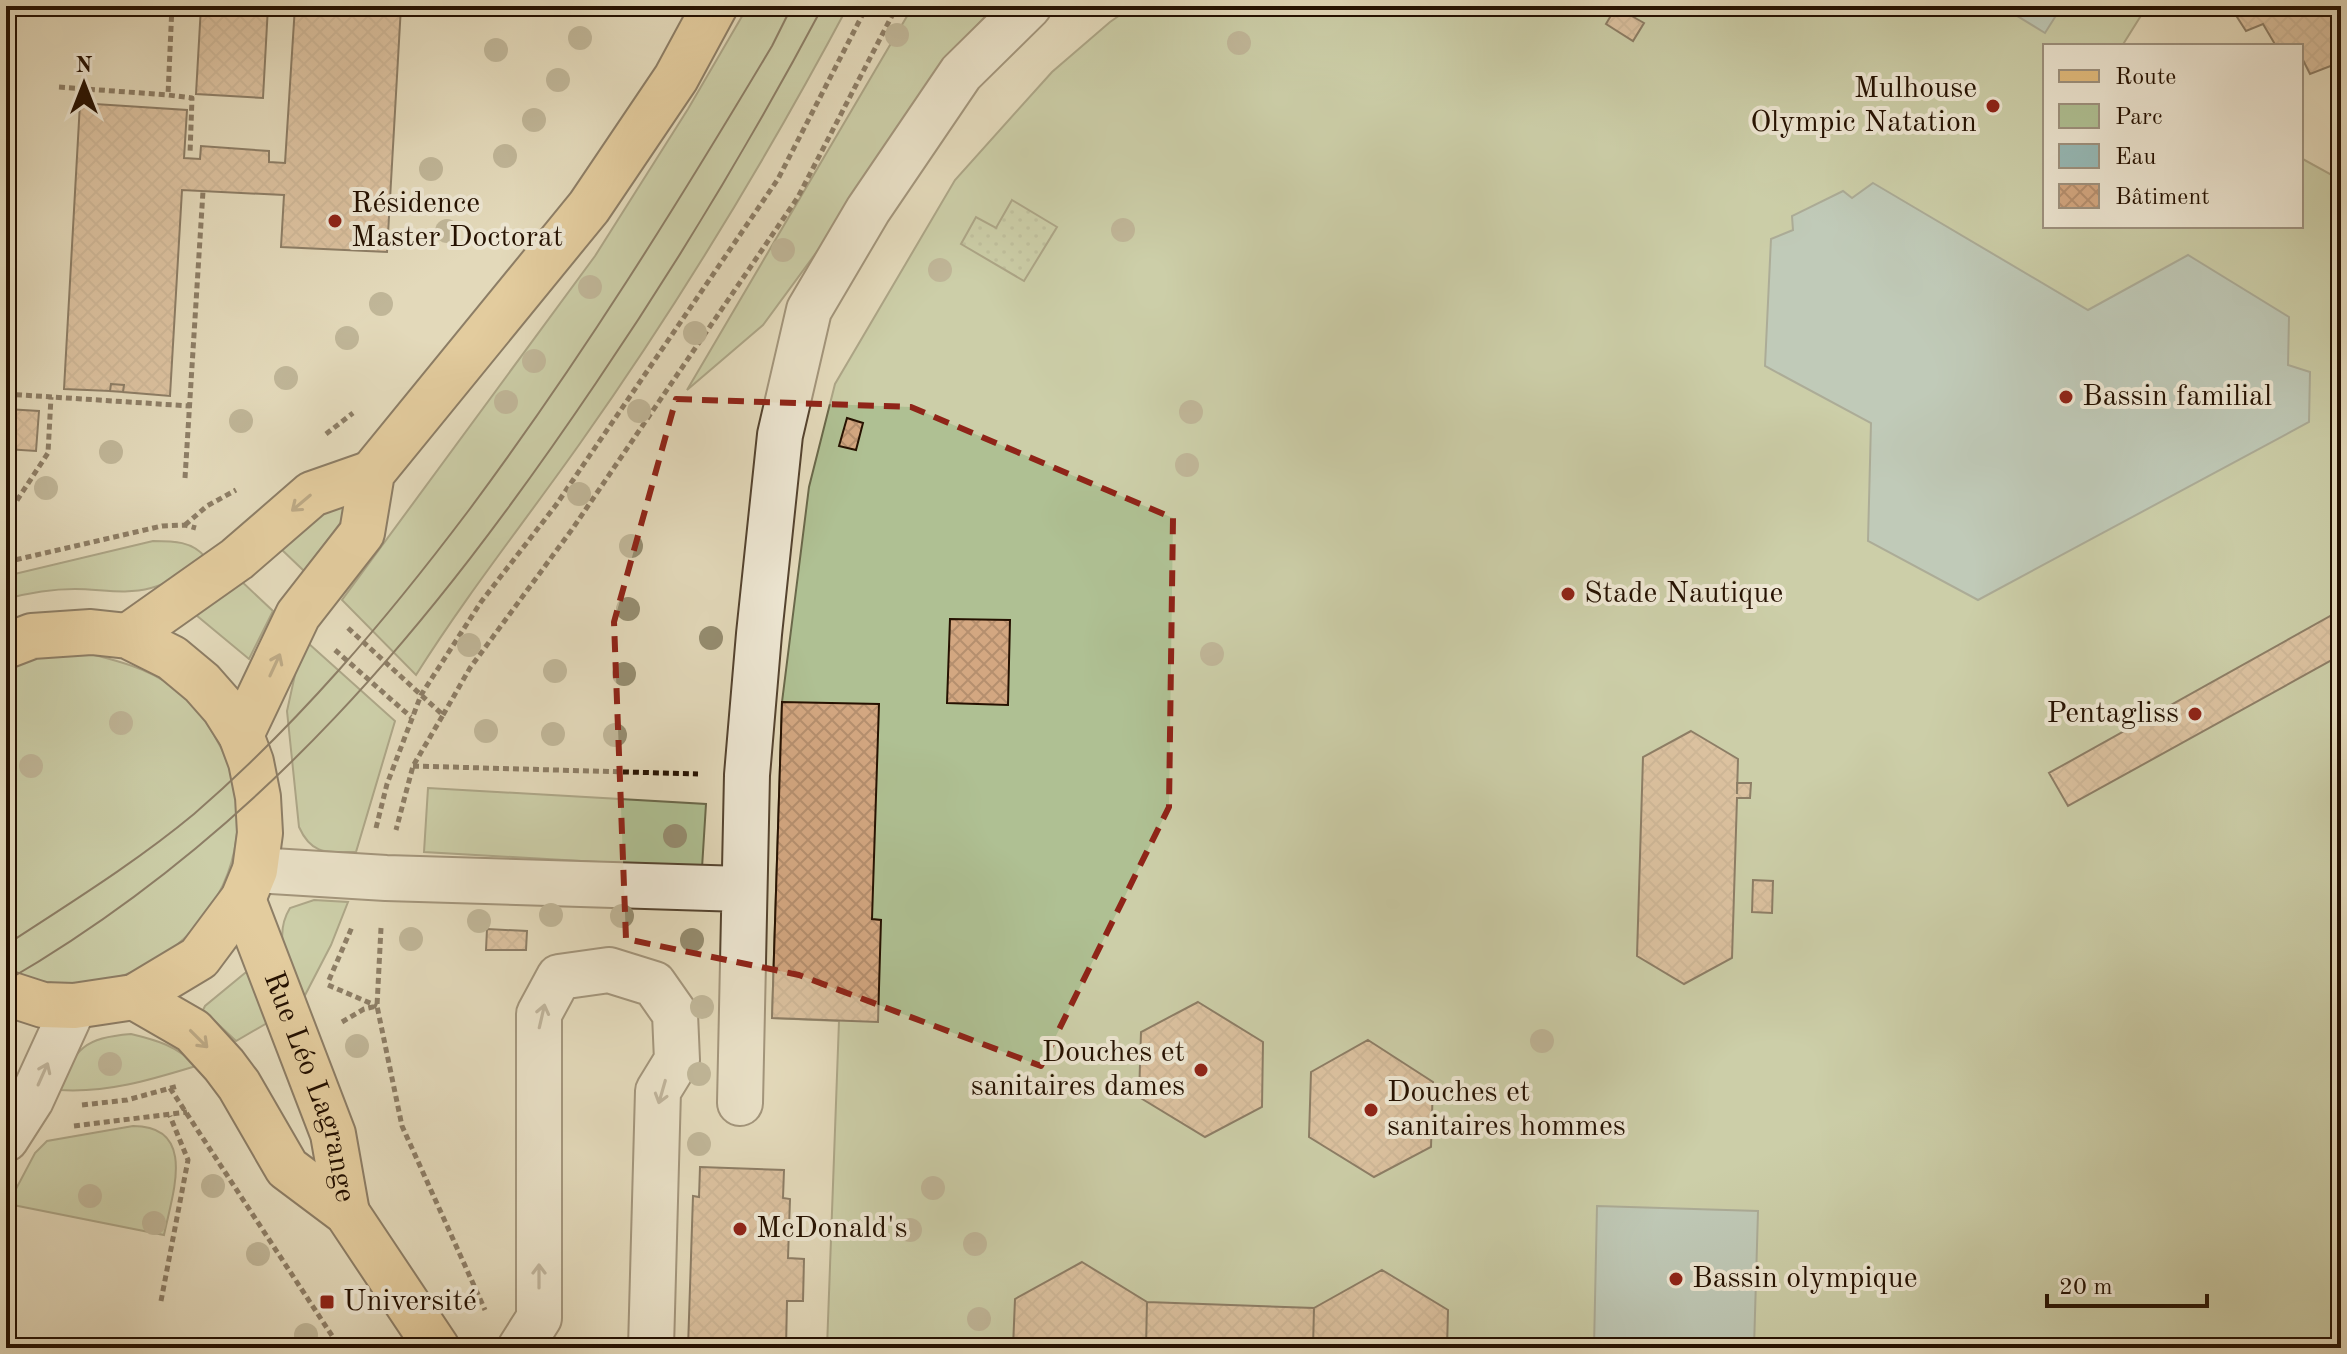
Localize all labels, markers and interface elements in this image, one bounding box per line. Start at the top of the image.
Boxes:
north arrow [44,44,124,124]
legend [2043,44,2303,228]
text: N [76,55,93,77]
text: Route [2115,66,2176,90]
place label: Mulhouse Olympic Natation [1750,74,1977,138]
marker: Mulhouse Olympic Natation [1984,97,2002,115]
text: Parc [2115,106,2162,130]
text: Eau [2115,146,2156,170]
text: Bâtiment [2115,186,2210,210]
place label: Résidence Master Doctorat [351,189,563,253]
marker: Résidence Master Doctorat [326,212,344,230]
place label: Bassin familial [2082,382,2272,412]
marker: Bassin familial [2057,388,2075,406]
one-way arrow [292,494,312,512]
place label: Stade Nautique [1584,579,1783,609]
marker: Stade Nautique [1559,585,1577,603]
one-way arrow [268,653,283,677]
place label: Pentagliss [2046,699,2179,729]
marker: Pentagliss [2186,705,2204,723]
street label: Rue Léo Lagrange [257,968,360,1205]
one-way arrow [535,1004,550,1030]
one-way arrow [189,1029,208,1048]
place label: Douches et sanitaires dames [971,1038,1185,1102]
marker: Douches et sanitaires dames [1192,1061,1210,1079]
one-way arrow [36,1062,51,1087]
place label: Douches et sanitaires hommes [1387,1078,1626,1142]
one-way arrow [653,1079,668,1104]
marker: Douches et sanitaires hommes [1362,1101,1380,1119]
place label: McDonald's [756,1214,908,1244]
marker: McDonald's [731,1220,749,1238]
scale bar [2047,1258,2207,1308]
one-way arrow [531,1263,547,1290]
place label: Bassin olympique [1692,1264,1917,1294]
marker: Bassin olympique [1667,1270,1685,1288]
text: 20 m [2059,1276,2113,1300]
place label: Université [343,1287,477,1317]
marker: Université [318,1293,336,1311]

